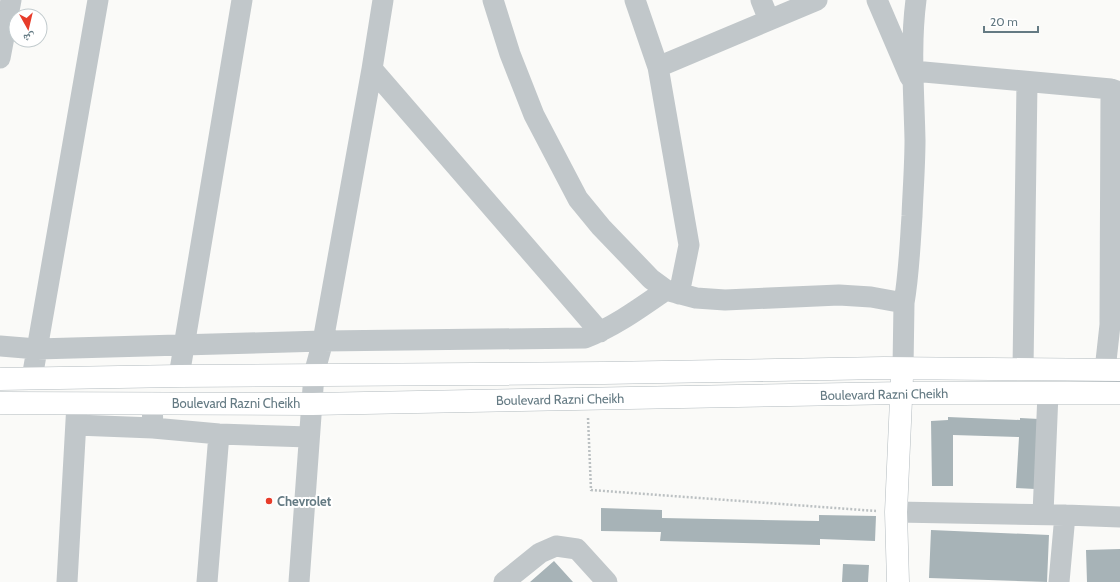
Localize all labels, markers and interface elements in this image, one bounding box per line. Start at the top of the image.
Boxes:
north arrow [8,8,48,48]
scale bar [984,8,1038,34]
text: 20 m [990,14,1018,29]
text: ش [22,29,36,46]
street label: Boulevard Razni Cheikh [820,385,948,403]
street label: Boulevard Razni Cheikh [496,390,624,408]
street label: Boulevard Razni Cheikh [172,395,300,411]
place label: Chevrolet [277,493,332,509]
marker: Chevrolet [264,496,274,506]

